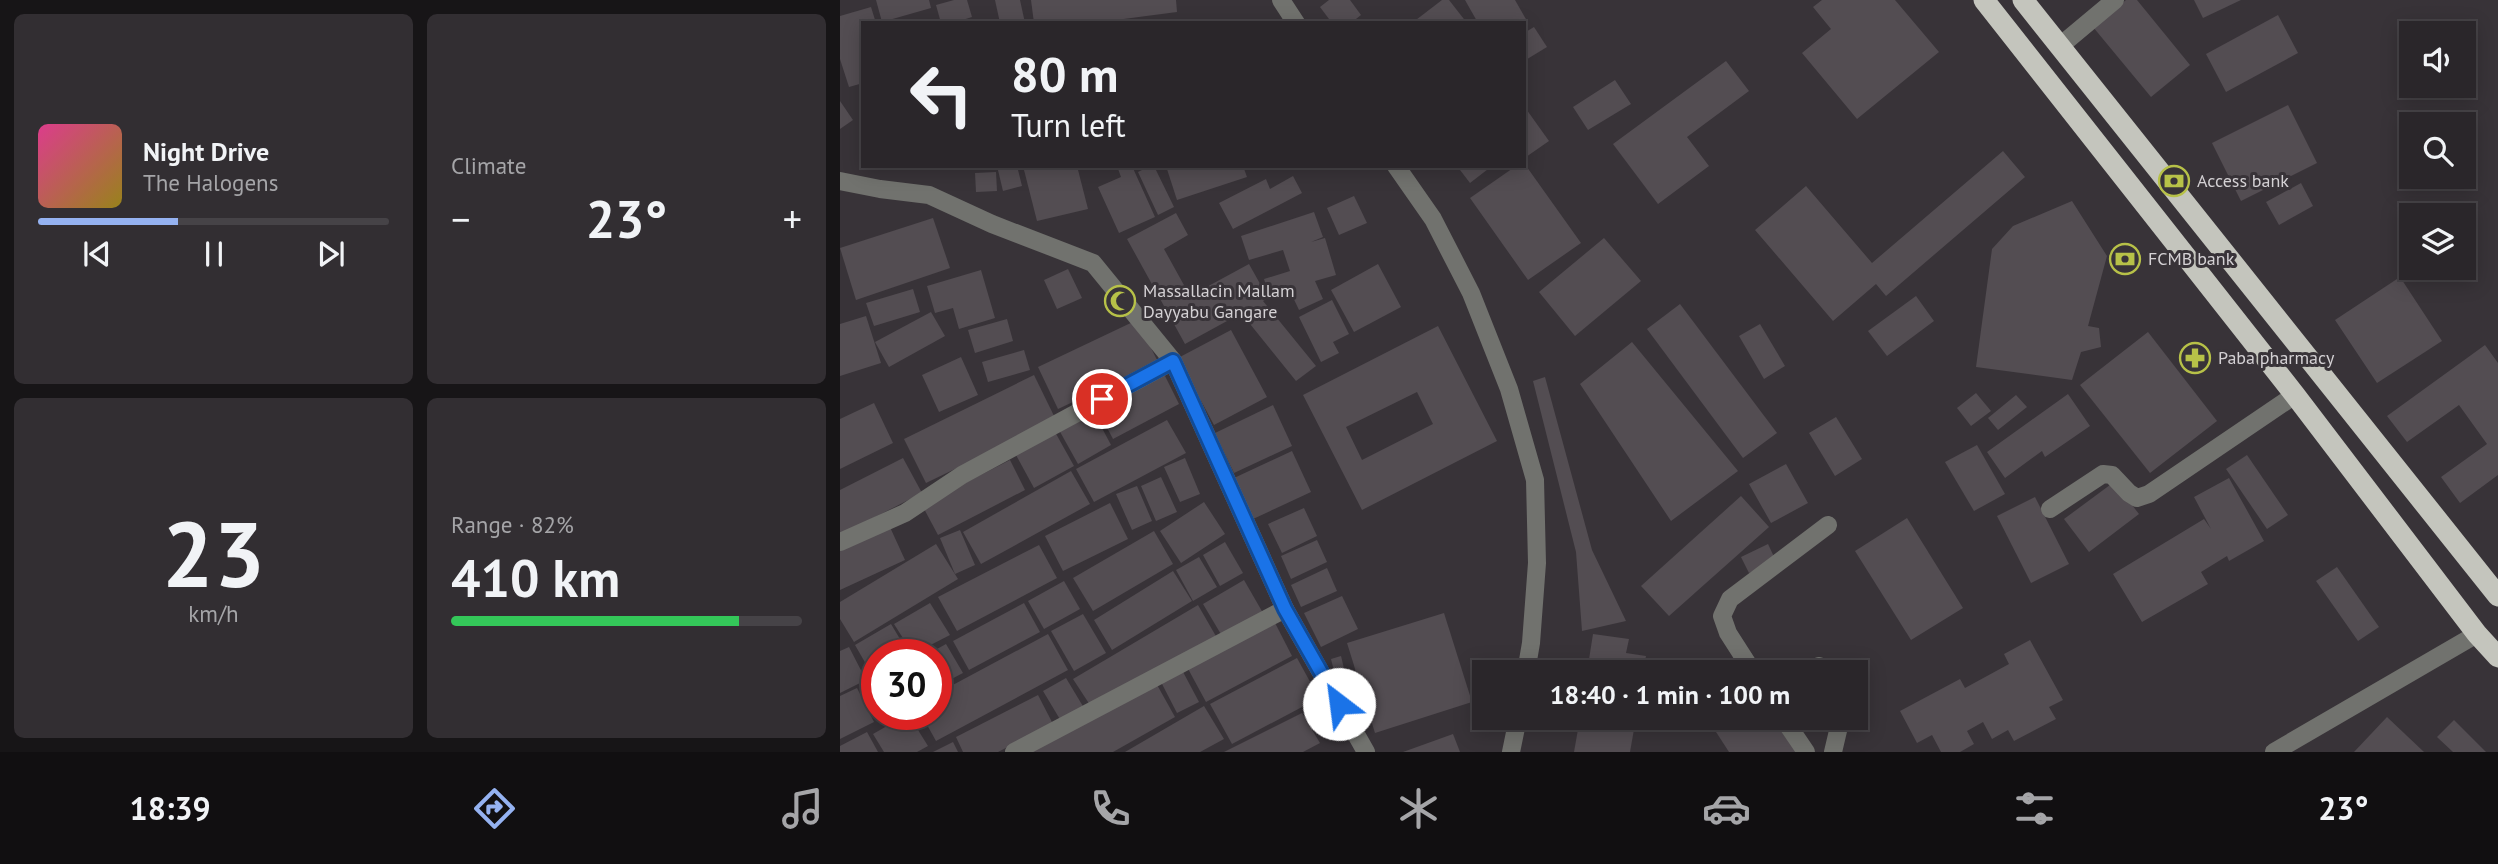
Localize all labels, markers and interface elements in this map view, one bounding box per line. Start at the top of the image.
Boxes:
map controls [2399,21,2476,280]
button: sound [2399,21,2476,98]
text: 80 m [1011,42,1118,106]
icon: left [896,49,987,140]
text: Turn left [1011,104,1126,146]
button: search [2399,112,2476,189]
text: Night Drive [143,135,269,168]
text: Climate [451,151,526,180]
bank icon: Access bank [2157,164,2191,198]
text: The Halogens [143,168,278,197]
place label: Access bank [2197,169,2289,192]
text: 23° [586,185,667,252]
text: − [451,194,470,243]
text: + [783,194,802,243]
button: layers [2399,203,2476,280]
icon: previous [78,235,116,273]
icon: pause [195,235,233,273]
icon: next [312,235,350,273]
bank icon: FCMB bank [2108,242,2142,276]
place label: FCMB bank [2148,247,2235,270]
place label: Massallacin Mallam Dayyabu Gangare [1143,279,1295,323]
mosque icon: Massallacin Mallam Dayyabu Gangare [1103,284,1137,318]
pharmacy icon: Paba pharmacy [2178,341,2212,375]
place label: Paba pharmacy [2218,346,2335,369]
pin [1072,369,1132,429]
icon: arrive [1083,380,1121,418]
text: 23 [162,494,265,612]
text: Range · 82% [451,510,574,539]
text: 410 km [451,544,620,611]
text: km/h [188,599,239,628]
speed limit sign: 30 [861,639,952,730]
position arrow [1302,667,1376,741]
text: 18:40 · 1 min · 100 m [1550,678,1790,711]
icon: directions [470,784,519,833]
icon: music [778,784,827,833]
icon: phone [1086,784,1135,833]
icon: climate [1394,784,1443,833]
icon: car [1702,784,1751,833]
icon: filters [2010,784,2059,833]
text: 18:39 [130,787,211,829]
text: 23° [2318,787,2368,829]

